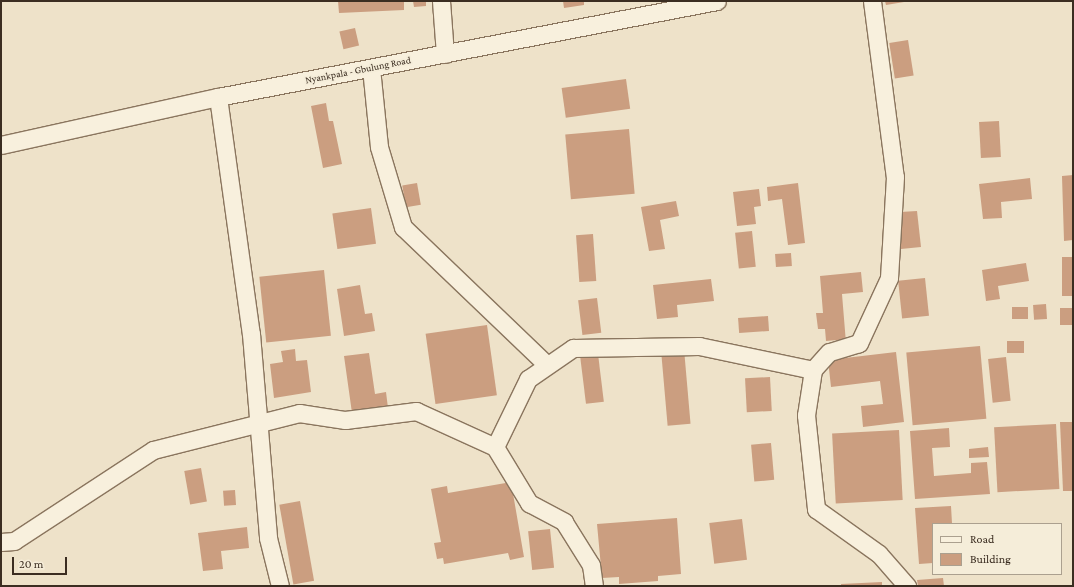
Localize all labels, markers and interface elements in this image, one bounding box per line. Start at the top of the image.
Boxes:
street label: Nyankpala - Gbulung Road [304,54,412,86]
legend [932,523,1062,575]
text: Road [970,532,994,546]
scale bar [14,549,69,575]
text: Building [970,552,1011,566]
text: 20 m [19,557,43,571]

